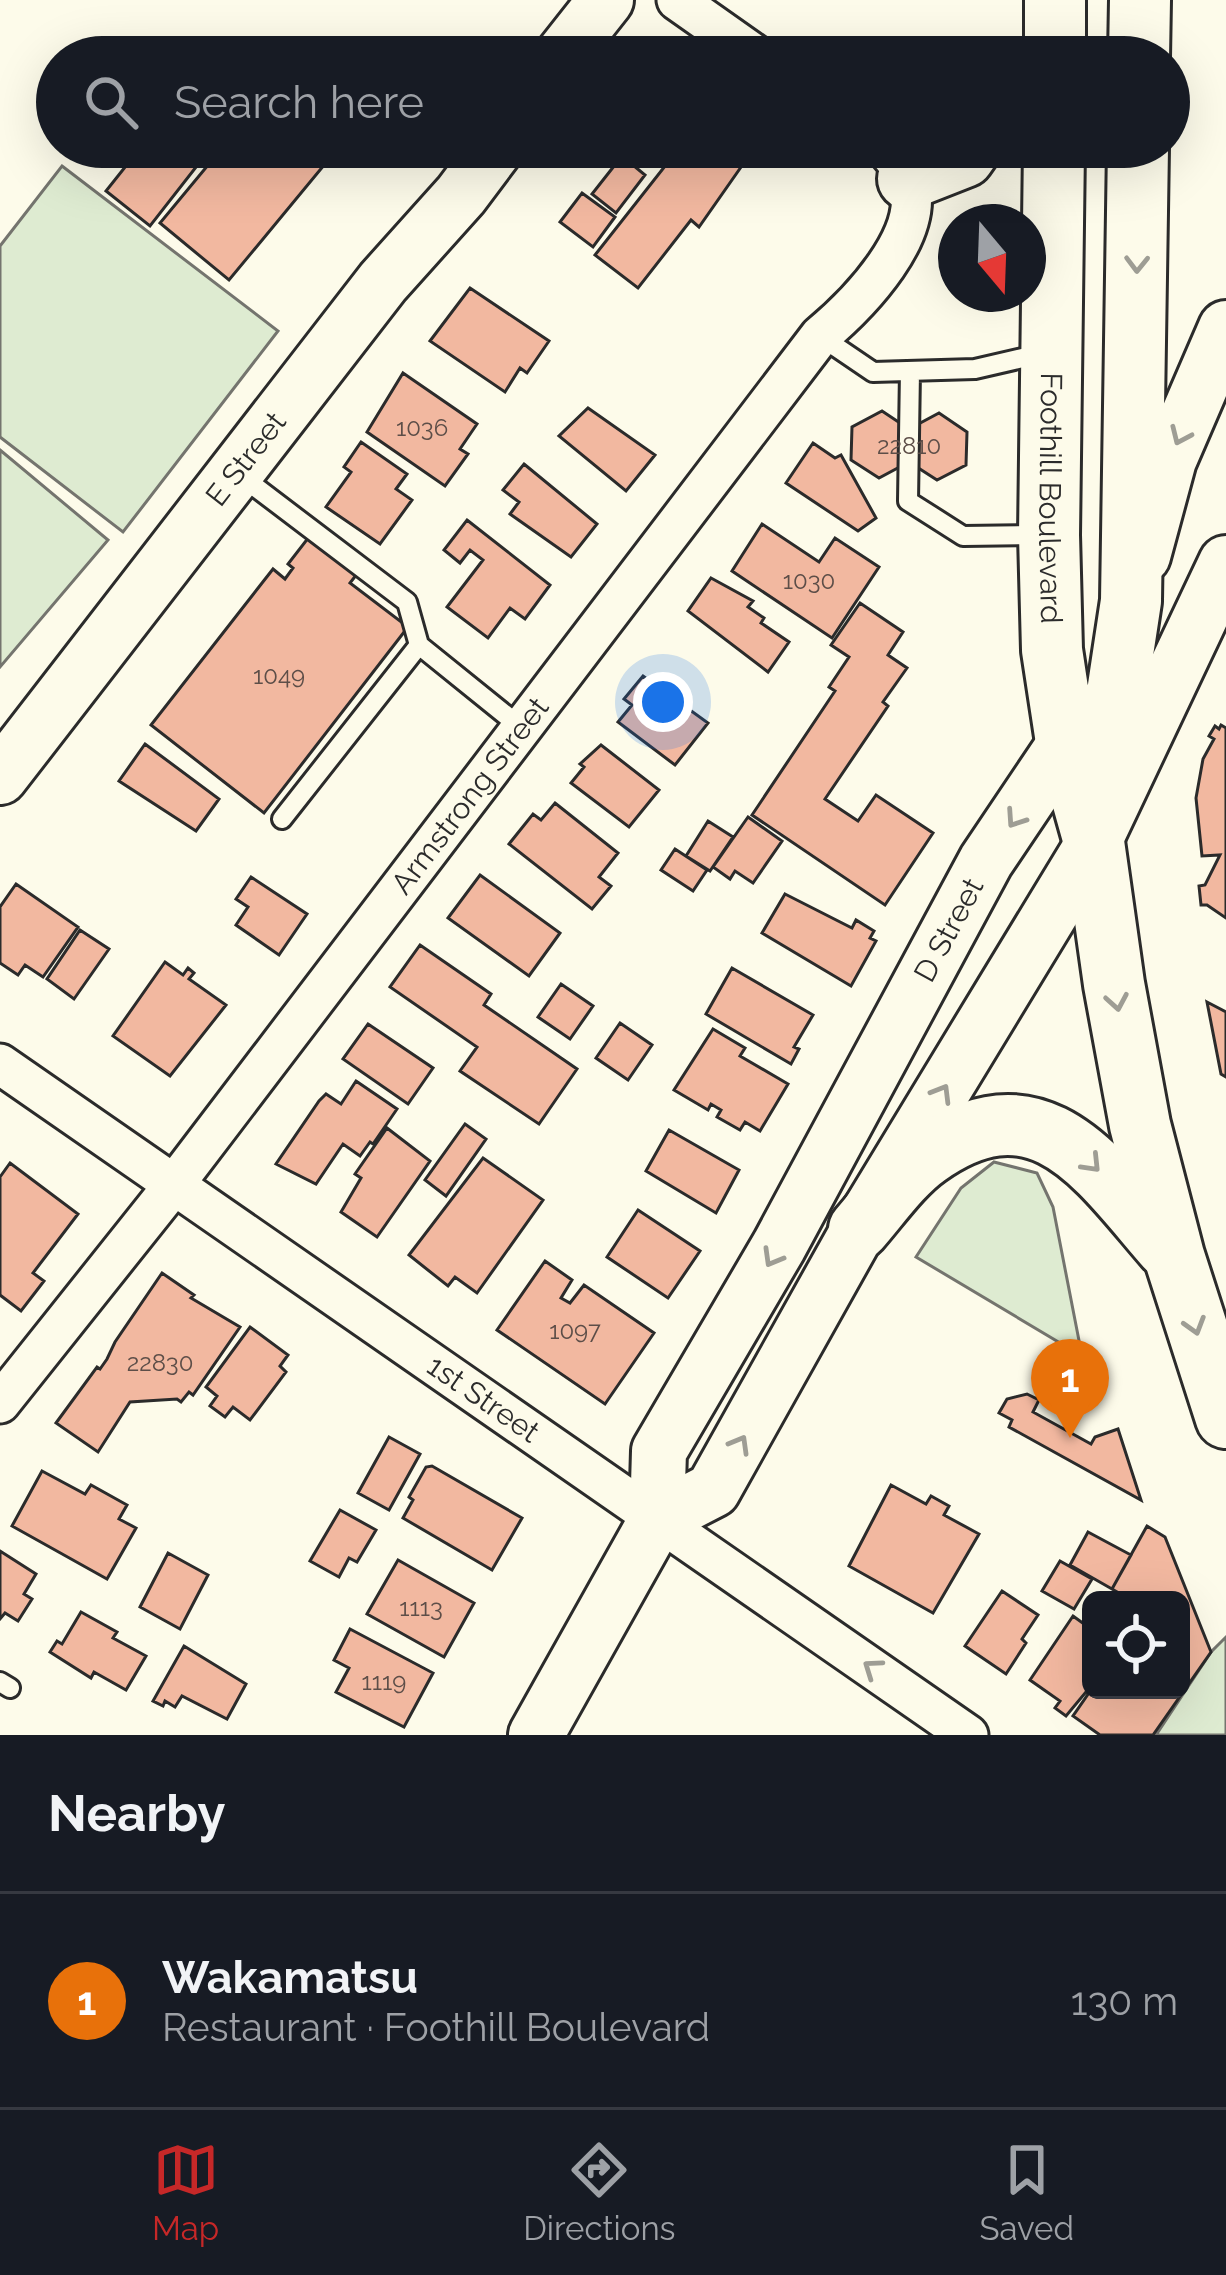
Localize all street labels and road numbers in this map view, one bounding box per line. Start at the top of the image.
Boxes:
street label: Foothill Boulevard [1032,372,1069,624]
street label: E Street [198,405,293,513]
street label: Armstrong Street [384,690,556,901]
street label: D Street [906,872,991,987]
street label: 1st Street [421,1348,546,1449]

